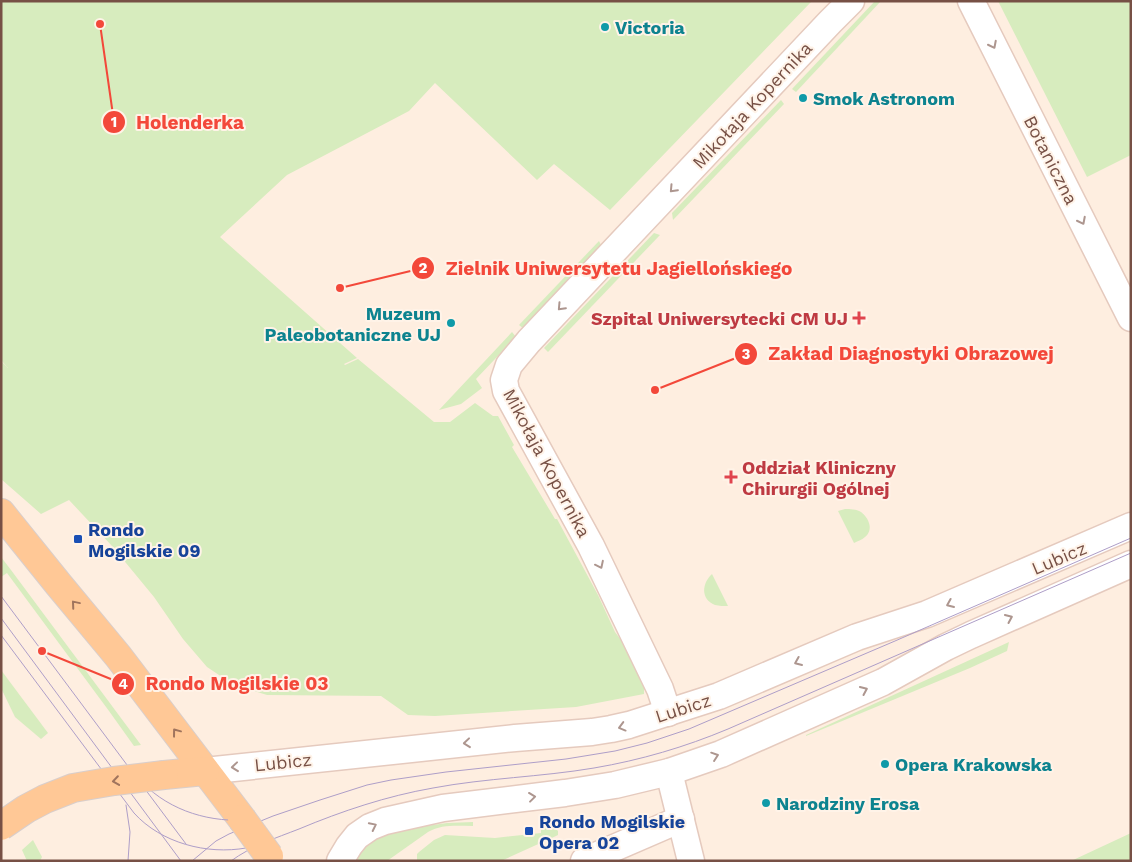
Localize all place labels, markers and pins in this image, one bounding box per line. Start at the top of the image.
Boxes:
place label: Victoria [615,17,685,38]
marker: Victoria [599,21,611,33]
place label: Smok Astronom [813,88,955,109]
marker: Smok Astronom [797,92,809,104]
callout: Holenderka [101,105,254,139]
callout: Zielnik Uniwersytetu Jagiellońskiego [411,251,803,285]
place label: Muzeum Paleobotaniczne UJ [264,303,441,345]
place label: Szpital Uniwersytecki CM UJ [591,308,848,329]
marker: Szpital Uniwersytecki CM UJ [852,311,866,325]
marker: Muzeum Paleobotaniczne UJ [445,317,457,329]
callout: Zakład Diagnostyki Obrazowej [734,337,1064,371]
place label: Oddział Kliniczny Chirurgii Ogólnej [742,457,897,499]
marker: Oddział Kliniczny Chirurgii Ogólnej [724,470,738,484]
place label: Rondo Mogilskie 09 [88,519,200,561]
marker: Rondo Mogilskie 09 [72,533,84,545]
callout: Rondo Mogilskie 03 [111,667,339,701]
place label: Opera Krakowska [895,754,1053,775]
marker: Opera Krakowska [879,758,891,770]
place label: Narodziny Erosa [776,793,920,814]
marker: Narodziny Erosa [760,797,772,809]
place label: Rondo Mogilskie Opera 02 [539,811,685,853]
marker: Rondo Mogilskie Opera 02 [523,825,535,837]

